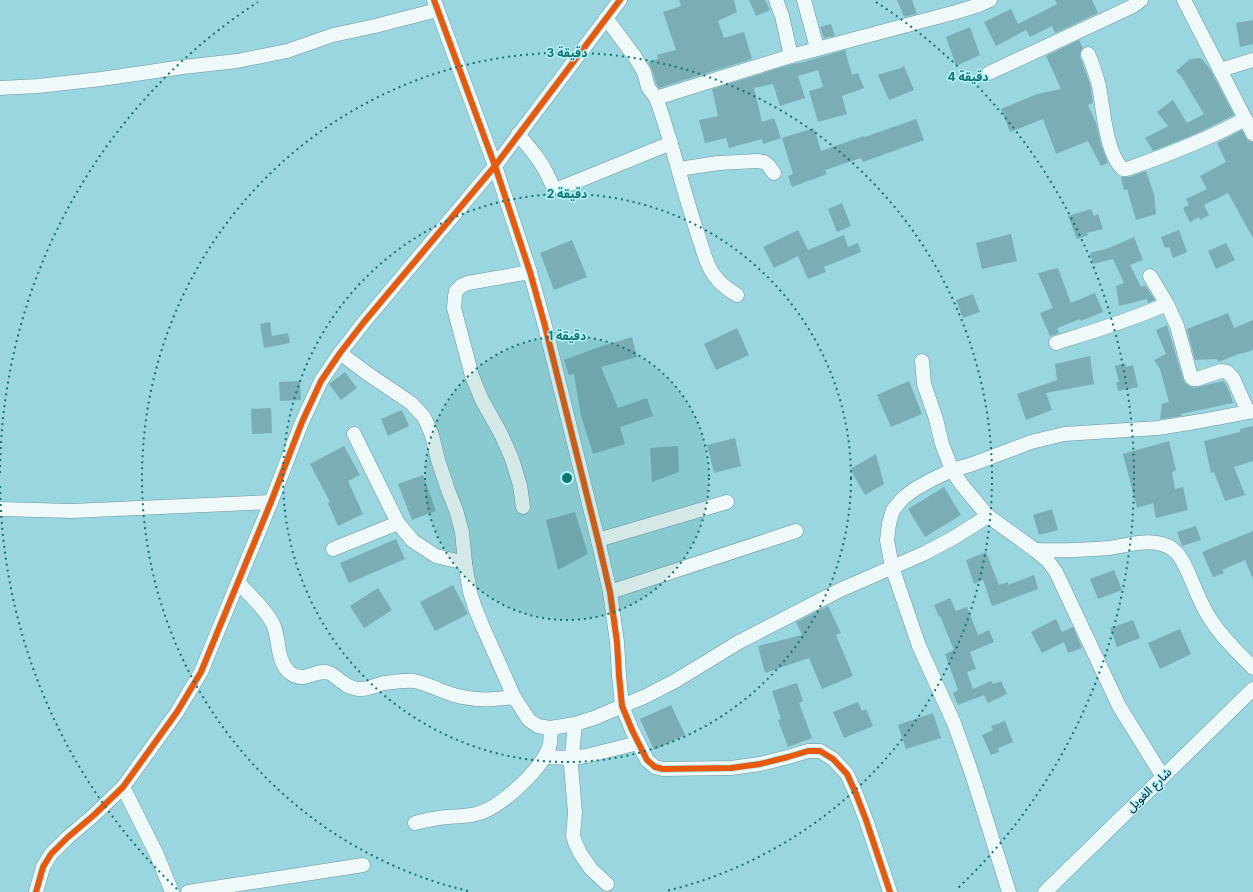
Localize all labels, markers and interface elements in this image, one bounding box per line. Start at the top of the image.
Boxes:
text: 3 دقيقة [547,45,587,60]
text: 4 دقيقة [947,69,989,84]
text: 2 دقيقة [547,186,587,201]
text: 1 دقيقة [548,328,586,343]
centre of rings [560,471,574,485]
street label: شارع الغويل [1123,764,1176,816]

